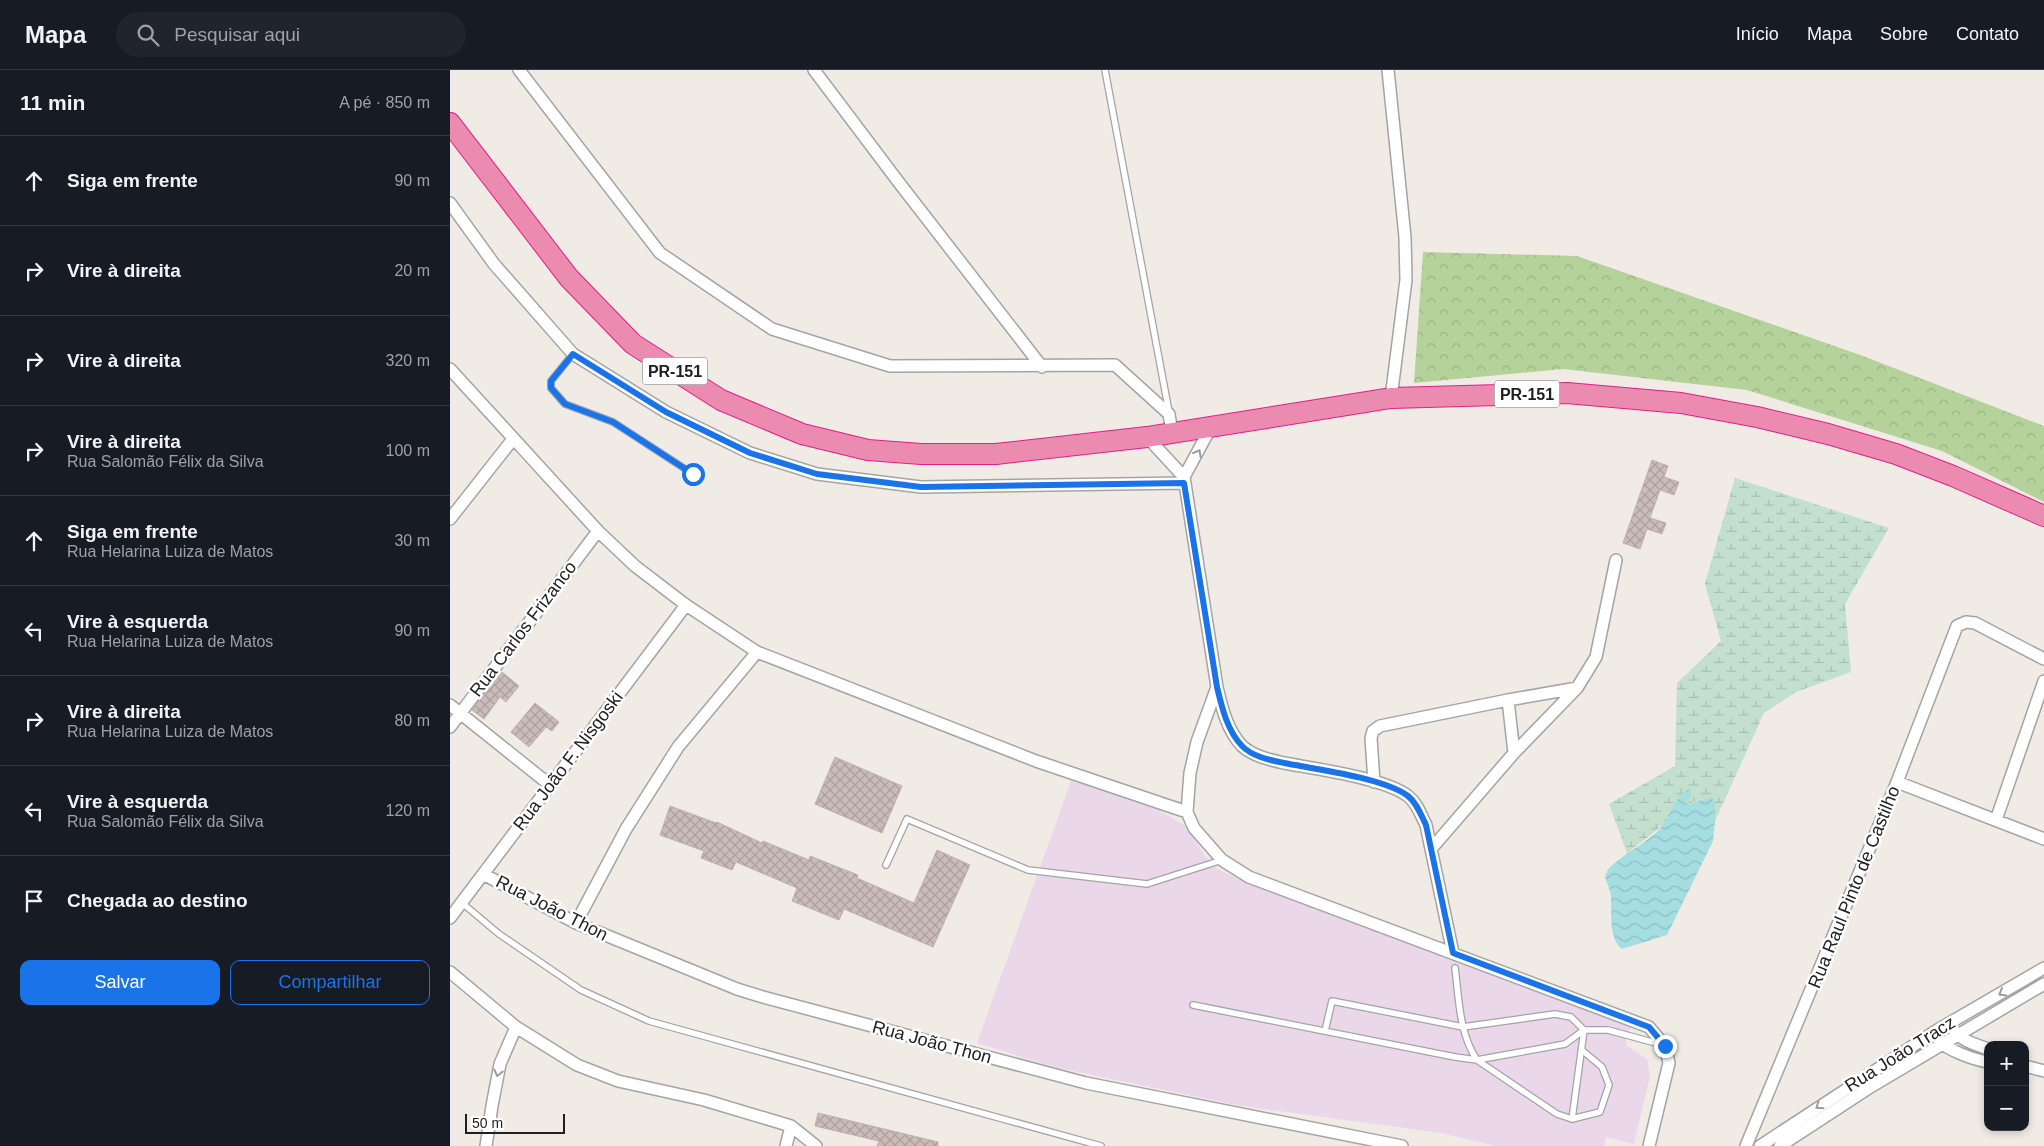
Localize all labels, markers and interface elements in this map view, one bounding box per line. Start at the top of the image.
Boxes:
search box [116,12,466,57]
text: Mapa [25,21,86,48]
icon: search [134,21,162,49]
text: Pesquisar aqui [174,24,300,45]
text: Início [1736,24,1779,44]
text: Mapa [1807,24,1852,44]
text: Sobre [1880,24,1928,44]
text: Contato [1956,24,2019,44]
text: 11 min [20,91,85,114]
text: A pé · 850 m [339,94,430,111]
icon: ahead [20,167,48,195]
text: Siga em frente [67,170,198,191]
text: 90 m [394,172,430,189]
icon: right [20,257,48,285]
text: Vire à direita [67,260,181,281]
text: 20 m [394,262,430,279]
icon: right [20,347,48,375]
text: Vire à direita [67,350,181,371]
text: 320 m [386,352,430,369]
road number: PR-151 [642,358,708,384]
road number: PR-151 [1494,380,1560,408]
text: Vire à direita [67,431,181,452]
icon: right [20,437,48,465]
text: 100 m [386,442,430,459]
one-way arrow [1191,449,1201,458]
text: Rua Salomão Félix da Silva [67,453,264,470]
route start [682,463,705,486]
text: Siga em frente [67,521,198,542]
icon: ahead [20,527,48,555]
text: 30 m [394,532,430,549]
text: Rua Helarina Luiza de Matos [67,543,273,560]
street label: Rua Carlos Frizanco [466,557,580,701]
text: Vire à esquerda [67,611,208,632]
icon: left [20,617,48,645]
text: 90 m [394,622,430,639]
text: Rua Helarina Luiza de Matos [67,633,273,650]
street label: Rua João F. Nisgoski [509,687,627,835]
text: Vire à direita [67,701,181,722]
icon: right [20,707,48,735]
text: 80 m [394,712,430,729]
text: Rua Helarina Luiza de Matos [67,723,273,740]
street label: Rua Raul Pinto de Castilho [1804,783,1904,991]
text: Vire à esquerda [67,791,208,812]
icon: left [20,797,48,825]
text: 120 m [386,802,430,819]
text: Rua Salomão Félix da Silva [67,813,264,830]
street label: Rua João Thon [493,871,611,945]
icon: arrive [20,887,48,915]
text: Chegada ao destino [67,890,248,911]
button: Salvar [20,960,220,1005]
button: Compartilhar [230,960,430,1005]
one-way arrow [1998,986,2007,996]
street label: Rua João Tracz [1841,1012,1959,1096]
street label: Rua João Thon [870,1016,994,1068]
route end [1654,1035,1677,1058]
map controls [1984,1041,2029,1131]
button: + [1984,1041,2029,1086]
one-way arrow [493,1068,504,1077]
button: − [1984,1086,2029,1131]
one-way arrow [1815,1100,1825,1109]
scale bar [465,1111,565,1134]
text: 50 m [472,1115,503,1131]

